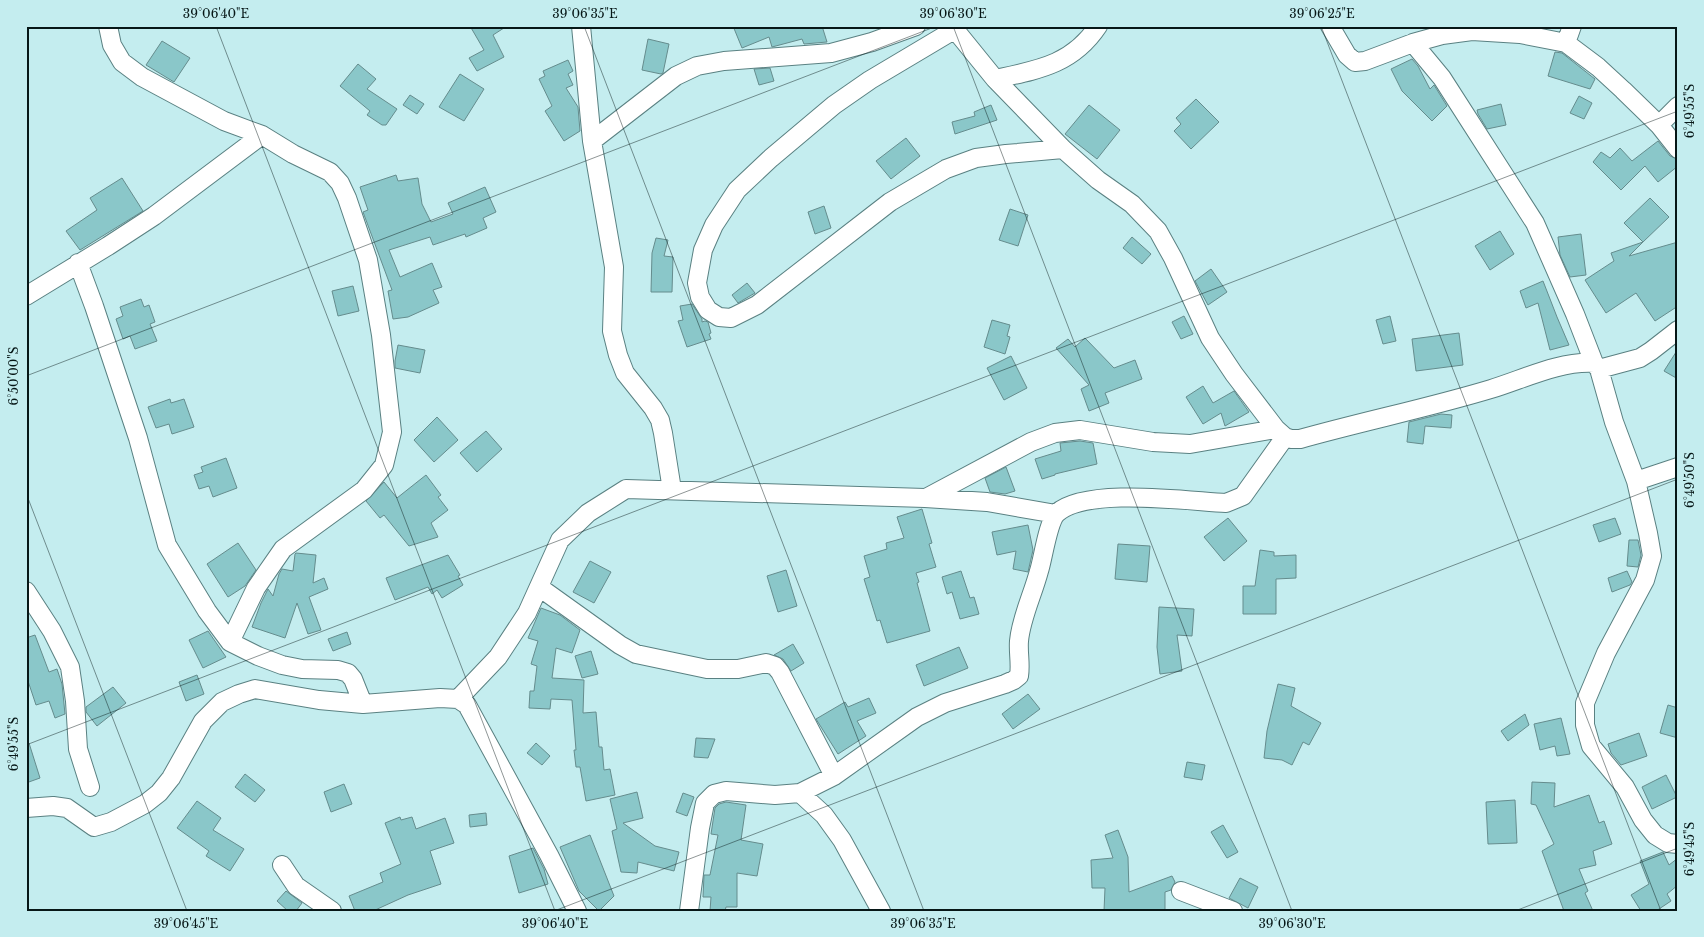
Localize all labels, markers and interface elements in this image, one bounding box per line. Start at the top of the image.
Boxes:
text: 39°06'40"E [183,6,249,21]
text: 39°06'35"E [552,6,618,21]
text: 39°06'30"E [919,6,987,21]
text: 39°06'25"E [1289,6,1355,21]
text: 6°49'55"S [1682,84,1697,138]
text: 6°50'00"S [6,346,21,405]
text: 6°49'50"S [1682,452,1697,508]
text: 6°49'55"S [6,717,21,771]
text: 6°49'45"S [1682,822,1697,876]
text: 39°06'45"E [154,916,219,931]
text: 39°06'40"E [522,916,588,931]
text: 39°06'35"E [890,916,956,931]
text: 39°06'30"E [1258,916,1326,931]

